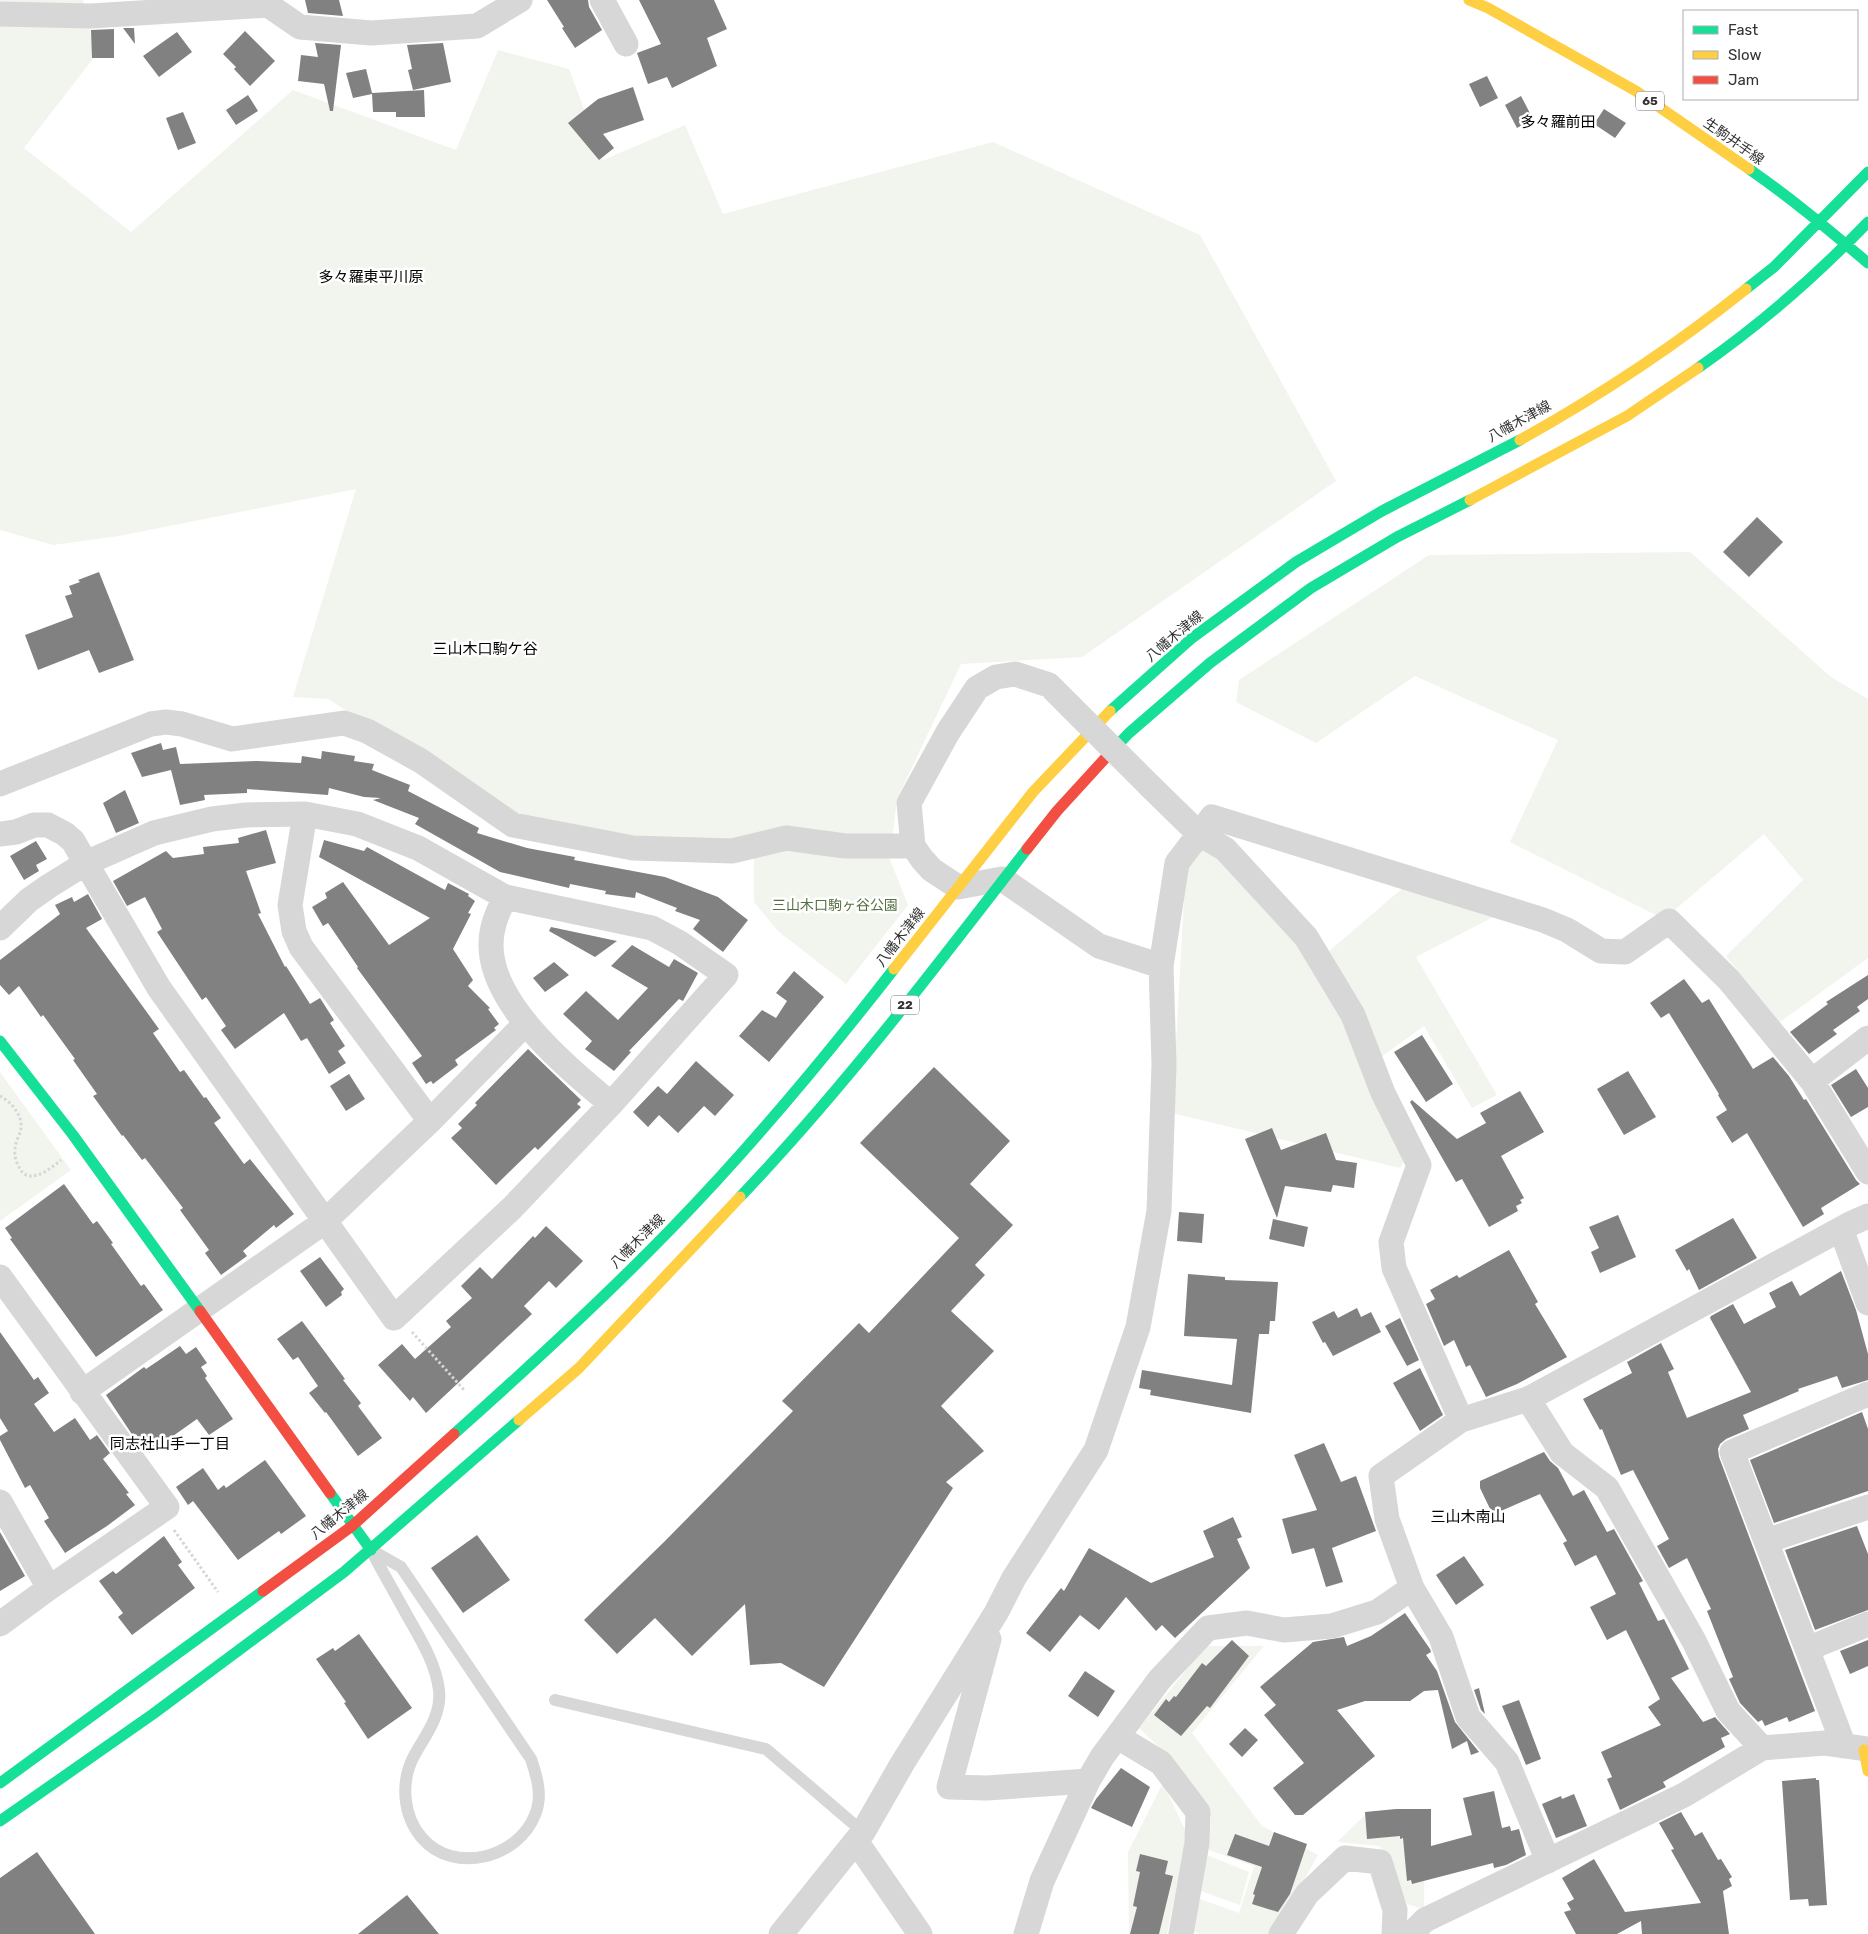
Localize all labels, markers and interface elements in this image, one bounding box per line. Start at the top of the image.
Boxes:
legend [1683,10,1858,100]
text: Fast [1728,21,1758,39]
text: Slow [1728,46,1761,64]
text: Jam [1728,71,1759,89]
road number: 65 [1636,92,1664,110]
district label: 多々羅前田 [1520,113,1596,131]
street label: 生駒井手線 [1700,114,1767,168]
district label: 多々羅東平川原 [318,268,424,286]
street label: 八幡木津線 [1485,397,1554,446]
street label: 八幡木津線 [1142,607,1207,665]
district label: 三山木口駒ケ谷 [432,640,538,658]
park label: 三山木口駒ヶ谷公園 [772,897,898,914]
street label: 八幡木津線 [872,904,929,970]
road number: 22 [891,996,919,1014]
street label: 八幡木津線 [607,1211,668,1272]
district label: 同志社山手一丁目 [110,1435,230,1453]
street label: 八幡木津線 [307,1486,372,1543]
district label: 三山木南山 [1430,1508,1506,1526]

